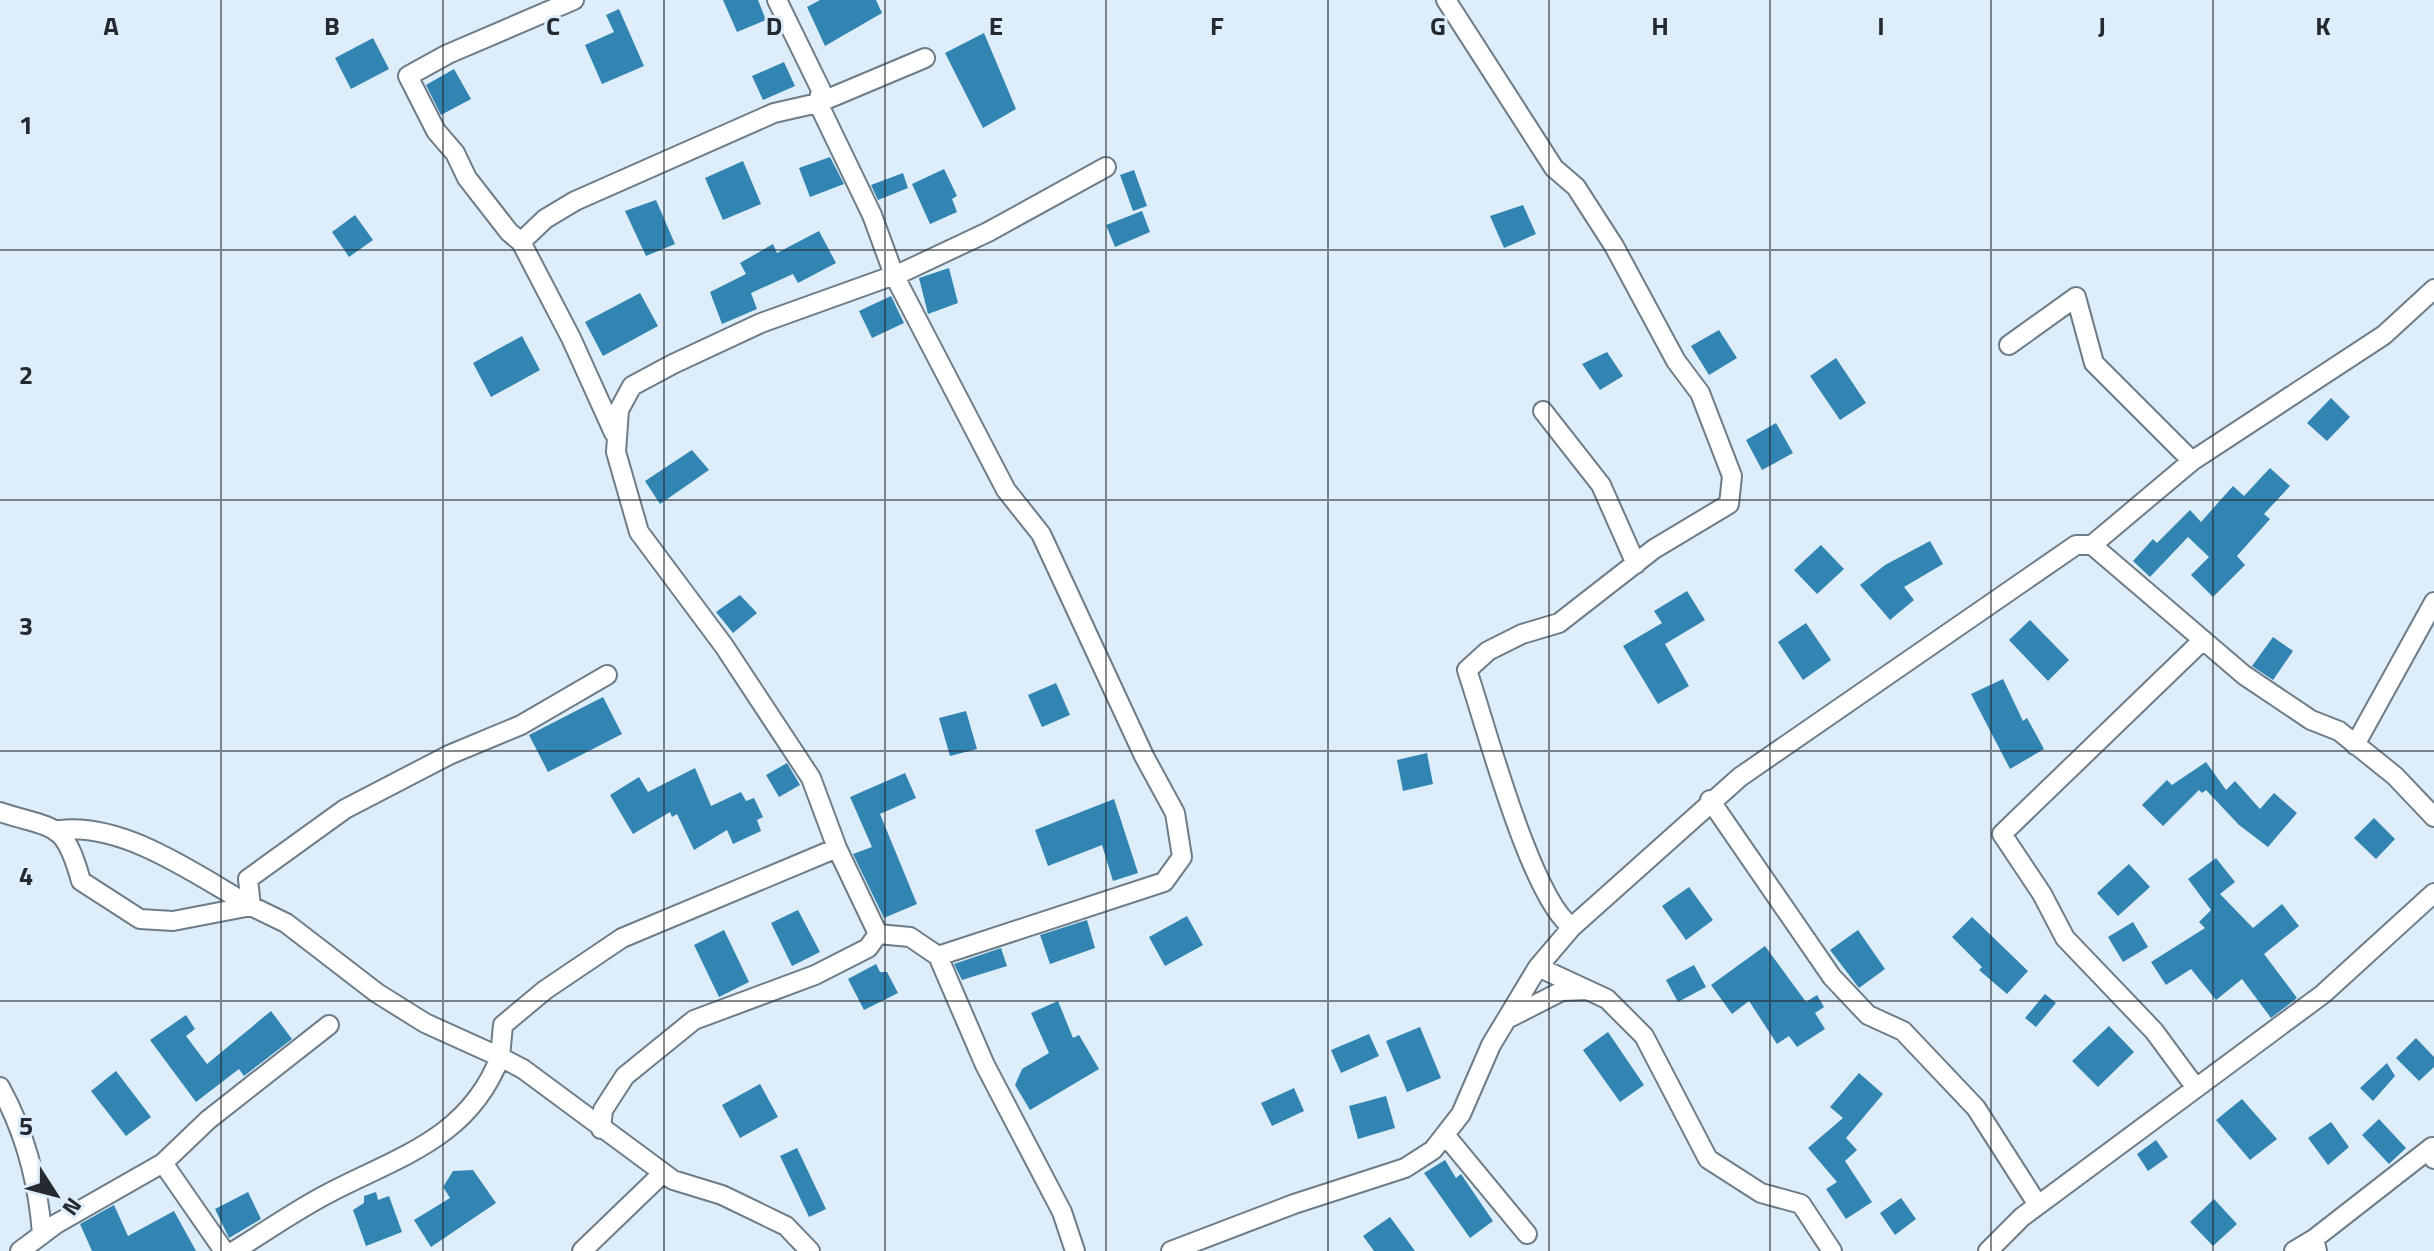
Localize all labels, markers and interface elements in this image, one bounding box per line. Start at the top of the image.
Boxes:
text: A [103,6,119,45]
text: B [324,6,340,45]
text: C [546,6,560,45]
text: D [766,6,782,45]
text: E [989,6,1003,45]
text: F [1210,6,1224,45]
text: G [1430,6,1446,45]
text: H [1651,6,1669,45]
text: I [1877,6,1885,45]
text: J [2098,6,2106,45]
text: K [2315,6,2331,45]
text: 1 [19,105,33,144]
text: 2 [19,355,33,394]
text: 3 [19,606,33,645]
text: 4 [19,856,33,895]
text: 5 [19,1106,33,1145]
north arrow [16,1155,96,1235]
text: N [54,1191,90,1223]

